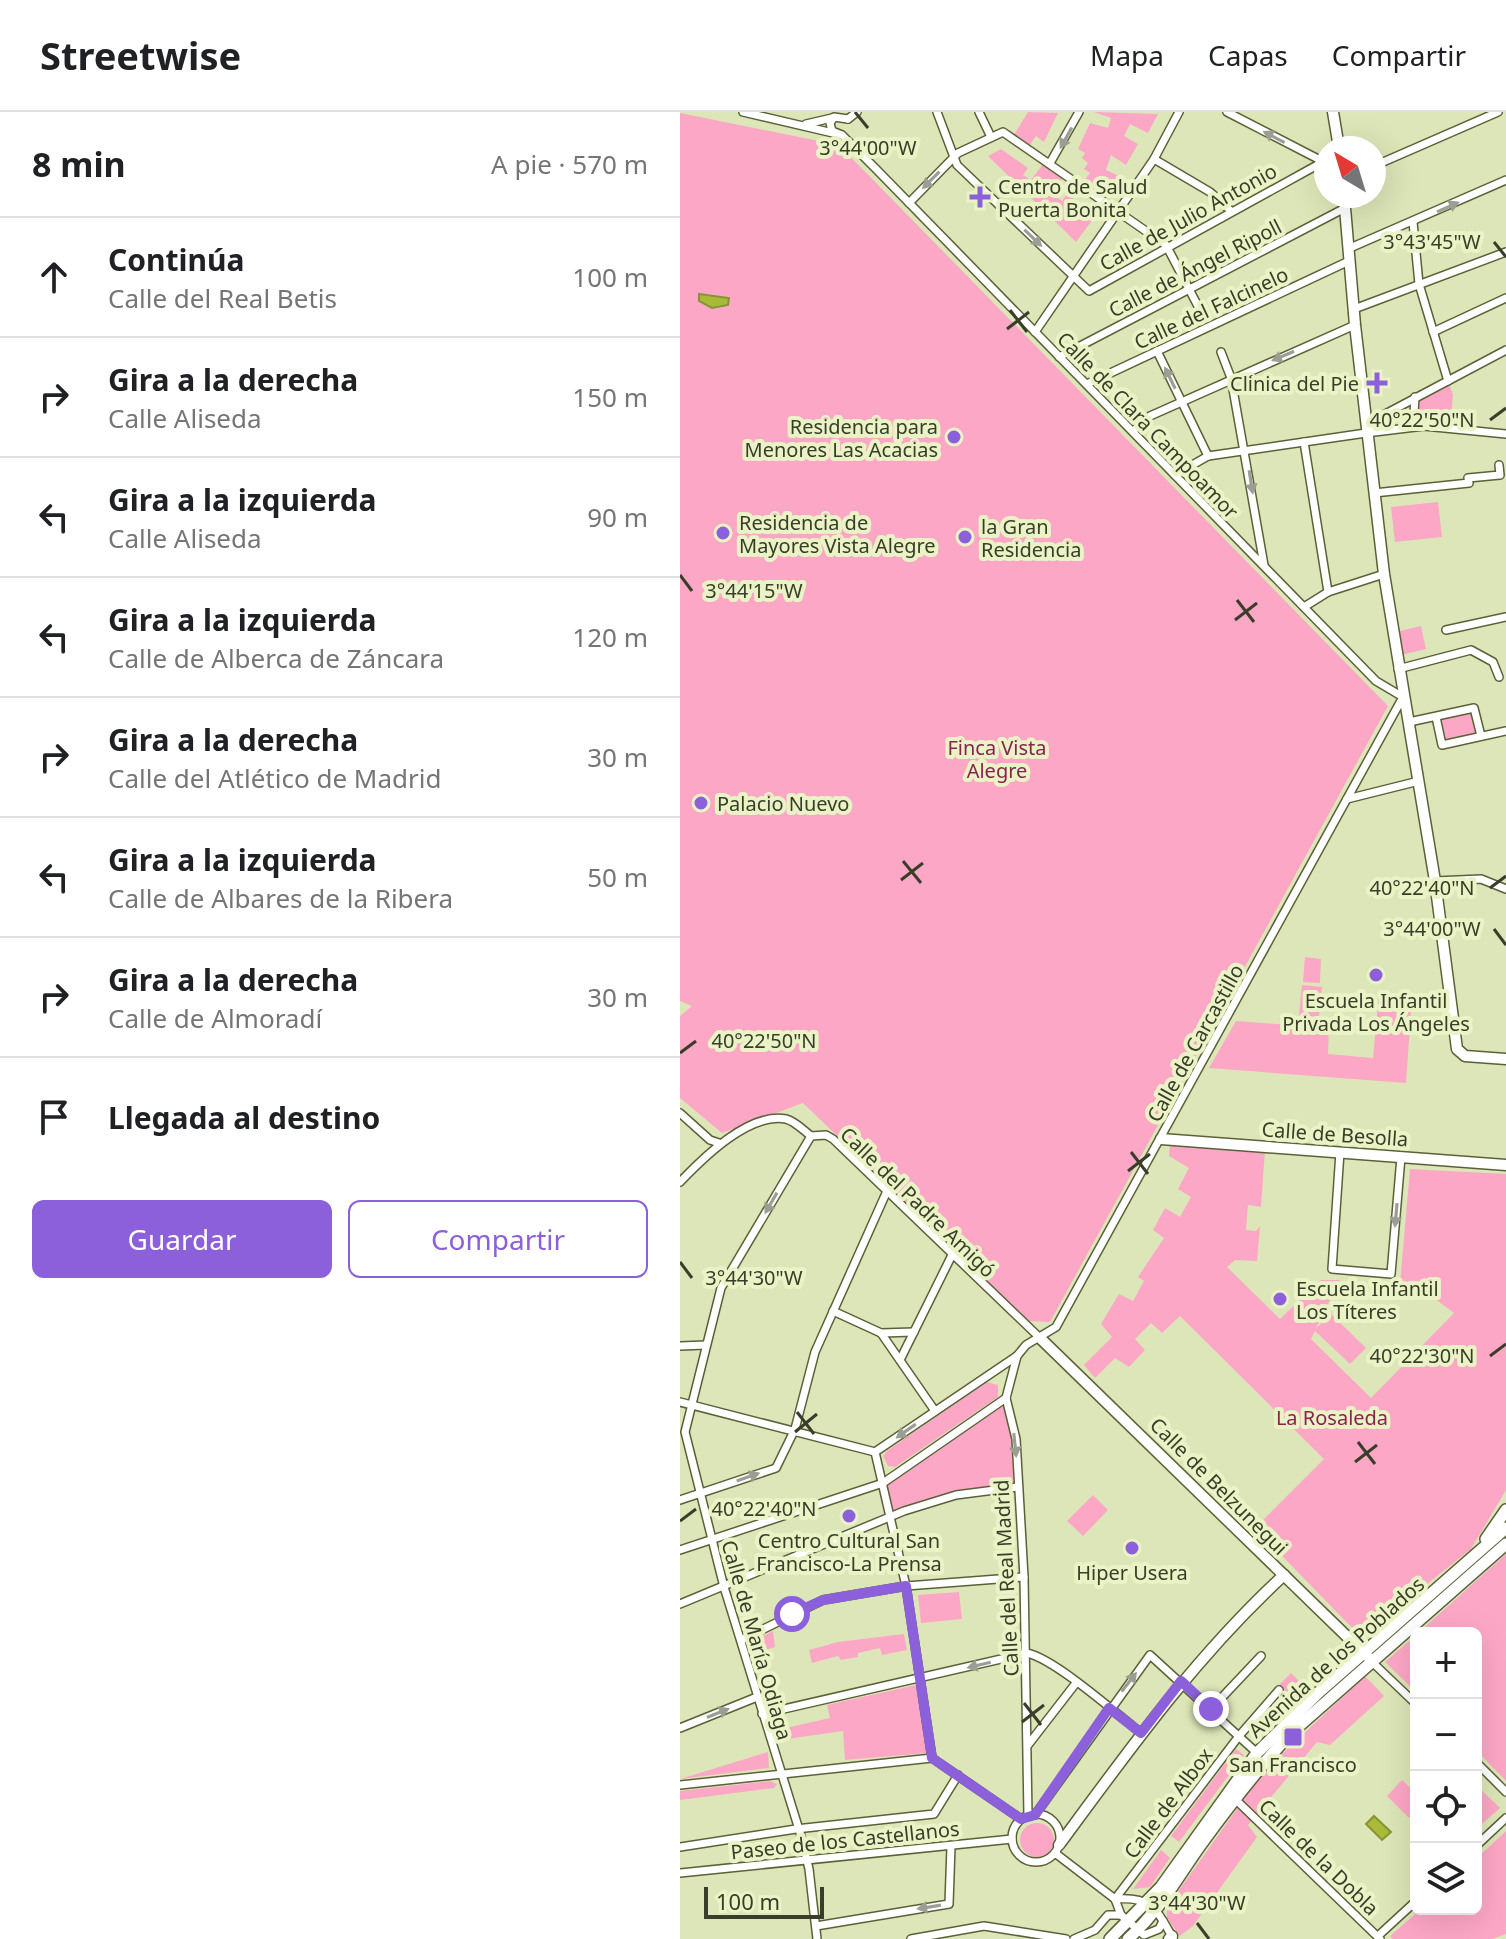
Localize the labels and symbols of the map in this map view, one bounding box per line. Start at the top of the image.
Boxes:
one-way arrow [1059,127,1073,149]
one-way arrow [1263,131,1285,145]
text: 3°44'00"W [819,134,917,161]
north arrow [1314,136,1386,208]
street label: Calle de Julio Antonio [1094,157,1282,277]
one-way arrow [922,171,941,189]
place label: Centro de Salud Puerta Bonita [998,173,1147,223]
marker: Centro de Salud Puerta Bonita [969,186,991,208]
one-way arrow [1436,200,1459,213]
street label: Calle de Ángel Ripoll [1104,213,1286,323]
one-way arrow [1023,228,1042,247]
text: 3°43'45"W [1383,228,1481,255]
street label: Calle del Falcinelo [1130,260,1292,356]
street label: Calle de Clara Campoamor [1051,326,1245,524]
one-way arrow [1271,349,1295,362]
one-way arrow [1163,367,1177,390]
place label: Clinica del Pie [1230,370,1359,397]
marker: Clinica del Pie [1366,372,1388,394]
text: 40°22'50"N [1369,406,1475,433]
place label: Residencia para Menores Las Acacias [745,413,938,463]
marker: Residencia para Menores Las Acacias [945,428,963,446]
one-way arrow [1245,470,1257,495]
place label: Residencia de Mayores Vista Alegre [739,509,936,559]
place label: la Gran Residencia [981,513,1081,563]
marker: Residencia de Mayores Vista Alegre [714,524,732,542]
marker: la Gran Residencia [956,528,974,546]
text: 3°44'15"W [705,577,803,604]
park label: Finca Vista Alegre [947,734,1047,784]
place label: Palacio Nuevo [717,790,849,817]
marker: Palacio Nuevo [692,794,710,812]
text: 40°22'40"N [1369,874,1475,901]
text: 3°44'00"W [1383,915,1481,942]
street label: Calle de Carcastillo [1140,959,1250,1127]
marker: Escuela Infantil Privada Los Ángeles [1367,966,1385,984]
place label: Escuela Infantil Privada Los Ángeles [1282,987,1470,1037]
text: 40°22'50"N [711,1027,817,1054]
street label: Calle de Besolla [1261,1115,1409,1153]
street label: Calle del Padre Amigó [835,1121,1001,1283]
one-way arrow [765,1192,779,1215]
one-way arrow [1389,1203,1402,1228]
text: 3°44'30"W [705,1264,803,1291]
place label: Escuela Infantil Los Títeres [1296,1275,1439,1325]
marker: Escuela Infantil Los Títeres [1271,1290,1289,1308]
text: 40°22'30"N [1369,1342,1475,1369]
park label: La Rosaleda [1276,1404,1388,1431]
street label: Calle de Belzunegui [1144,1411,1294,1561]
one-way arrow [896,1423,917,1438]
one-way arrow [1009,1433,1022,1458]
one-way arrow [737,1471,761,1483]
street label: Calle del Real Madrid [987,1479,1025,1677]
text: 40°22'40"N [711,1495,817,1522]
marker: Centro Cultural San Francisco-La Prensa [840,1507,858,1525]
place label: Centro Cultural San Francisco-La Prensa [756,1527,942,1577]
street label: Calle de María Odiaga [716,1537,798,1743]
marker: Hiper Usera [1123,1539,1141,1557]
place label: Hiper Usera [1076,1559,1188,1586]
street label: Avenida de los Poblados [1242,1571,1430,1743]
route start [774,1596,810,1632]
one-way arrow [966,1659,991,1672]
one-way arrow [1120,1672,1136,1692]
route end [1193,1691,1229,1727]
one-way arrow [706,1706,730,1719]
marker: San Francisco [1282,1726,1304,1748]
street label: Calle de Albox [1118,1742,1219,1864]
place label: San Francisco [1229,1751,1357,1778]
street label: Calle de la Dobla [1253,1793,1385,1921]
street label: Paseo de los Castellanos [729,1815,961,1865]
scale bar [704,1883,824,1919]
text: 3°44'30"W [1148,1889,1246,1916]
one-way arrow [916,1901,941,1914]

